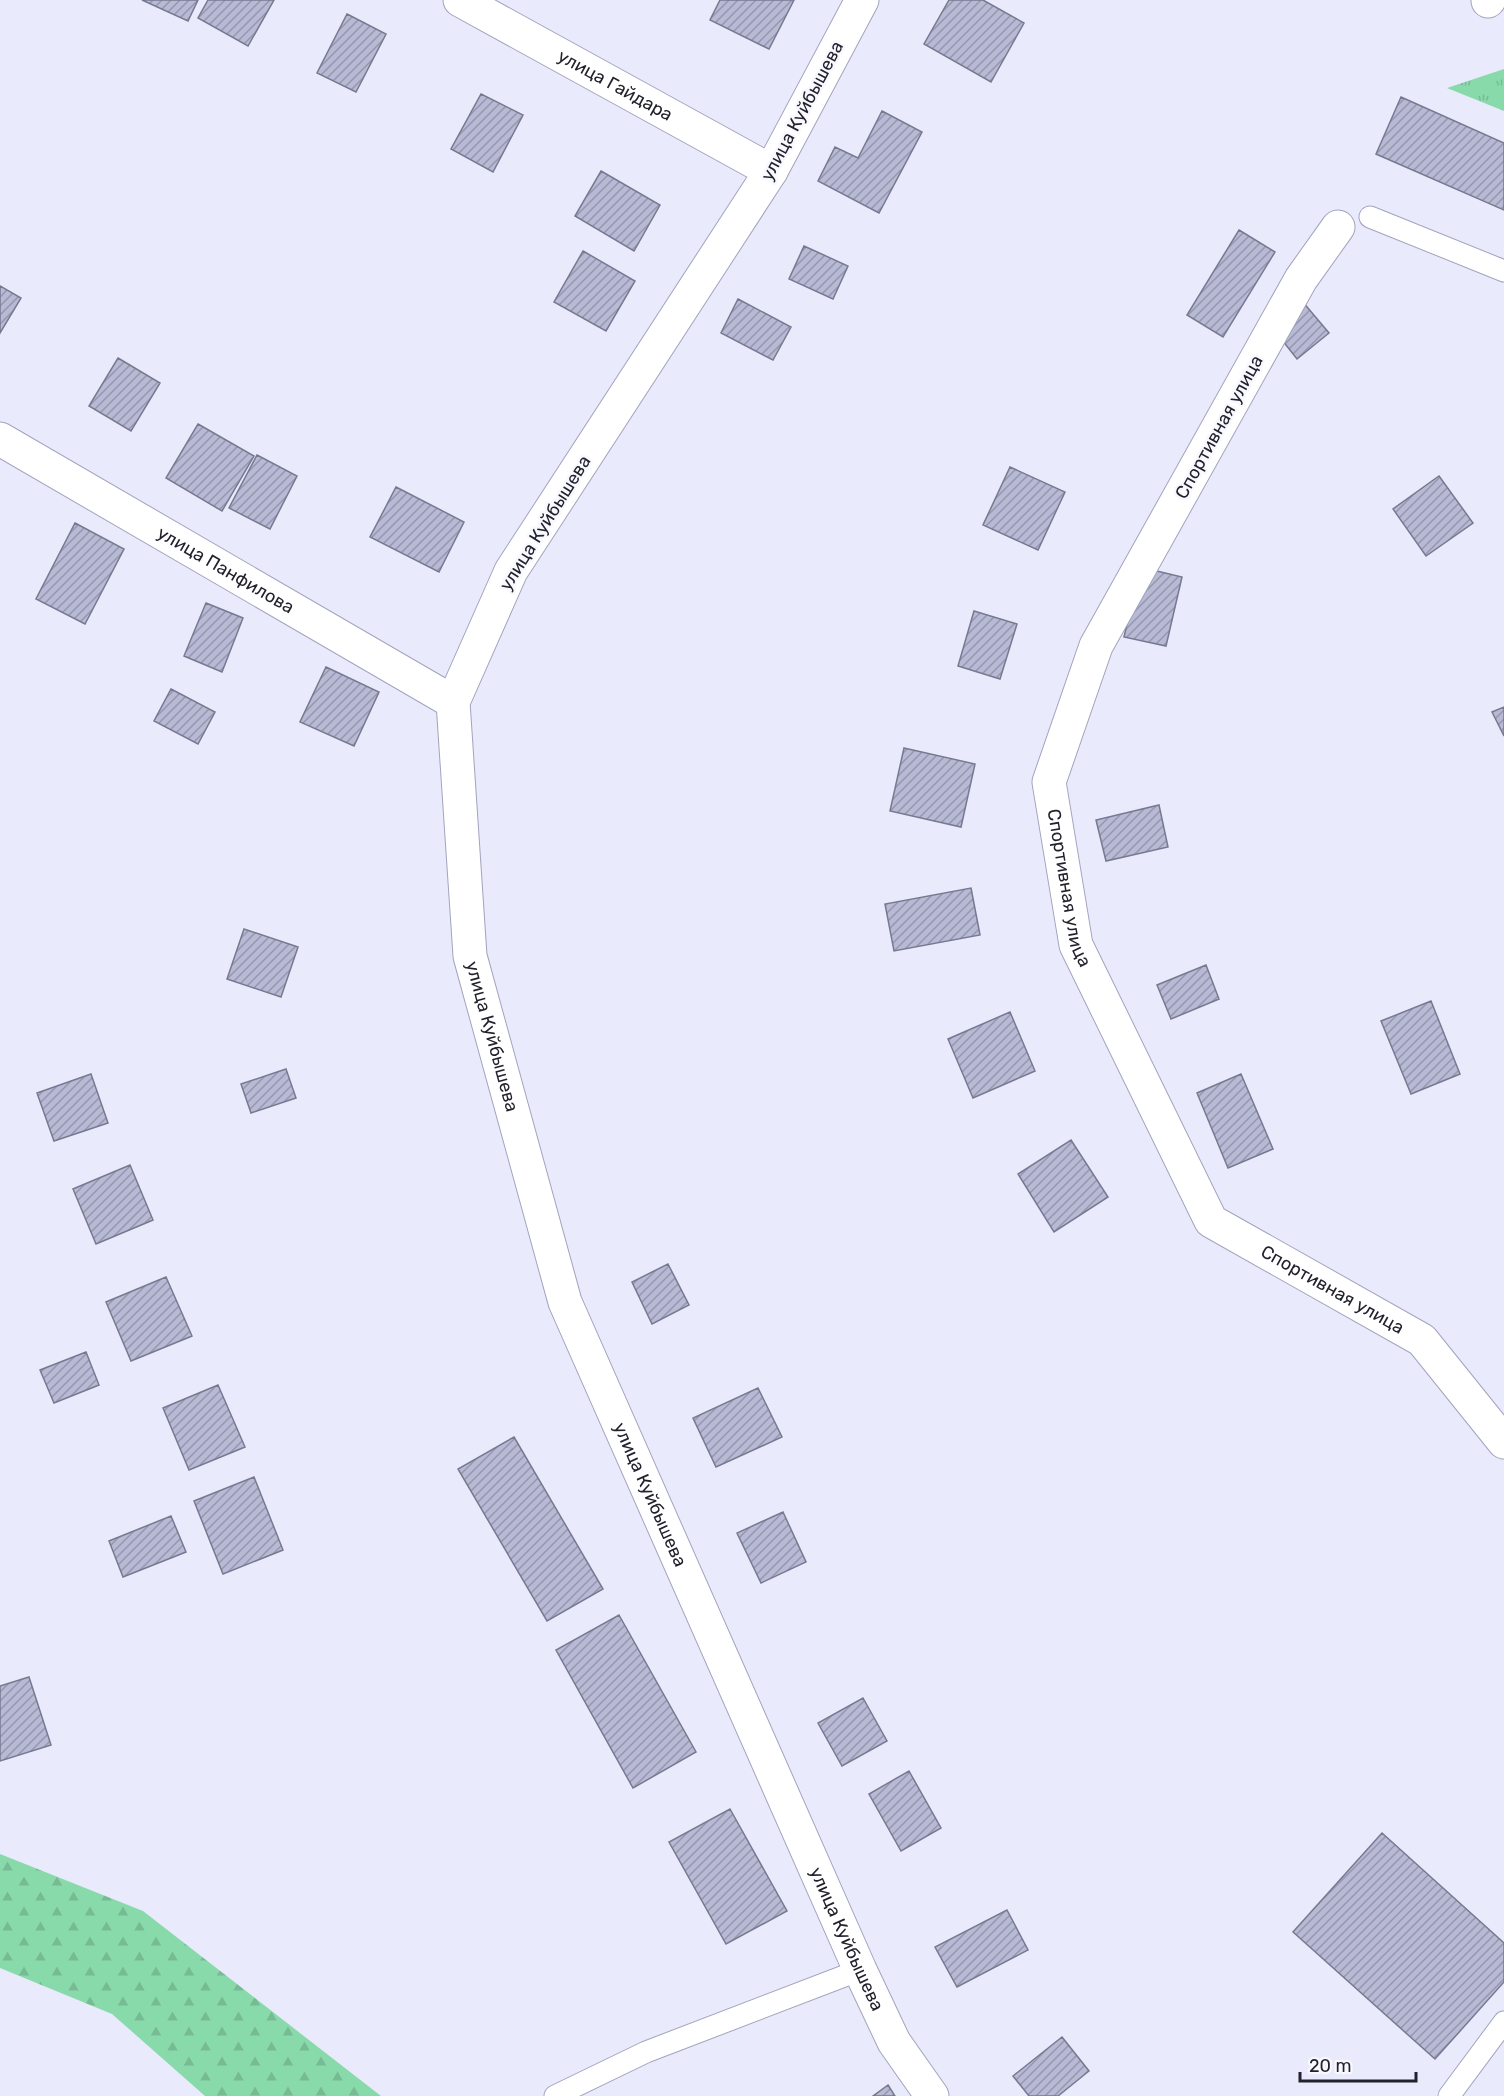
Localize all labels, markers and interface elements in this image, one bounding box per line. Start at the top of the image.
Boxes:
street label: улица Куйбышева [756,37,848,185]
street label: улица Гайдара [554,45,676,126]
street label: Спортивная улица [1170,351,1268,503]
street label: улица Куйбышева [495,451,595,595]
street label: улица Панфилова [153,522,298,618]
street label: Спортивная улица [1043,807,1096,971]
street label: улица Куйбышева [461,959,523,1114]
street label: Спортивная улица [1257,1240,1408,1339]
street label: улица Куйбышева [609,1419,691,1570]
street label: улица Куйбышева [805,1864,889,2014]
scale bar [1300,2045,1416,2083]
text: 20 m [1309,2055,1351,2077]

